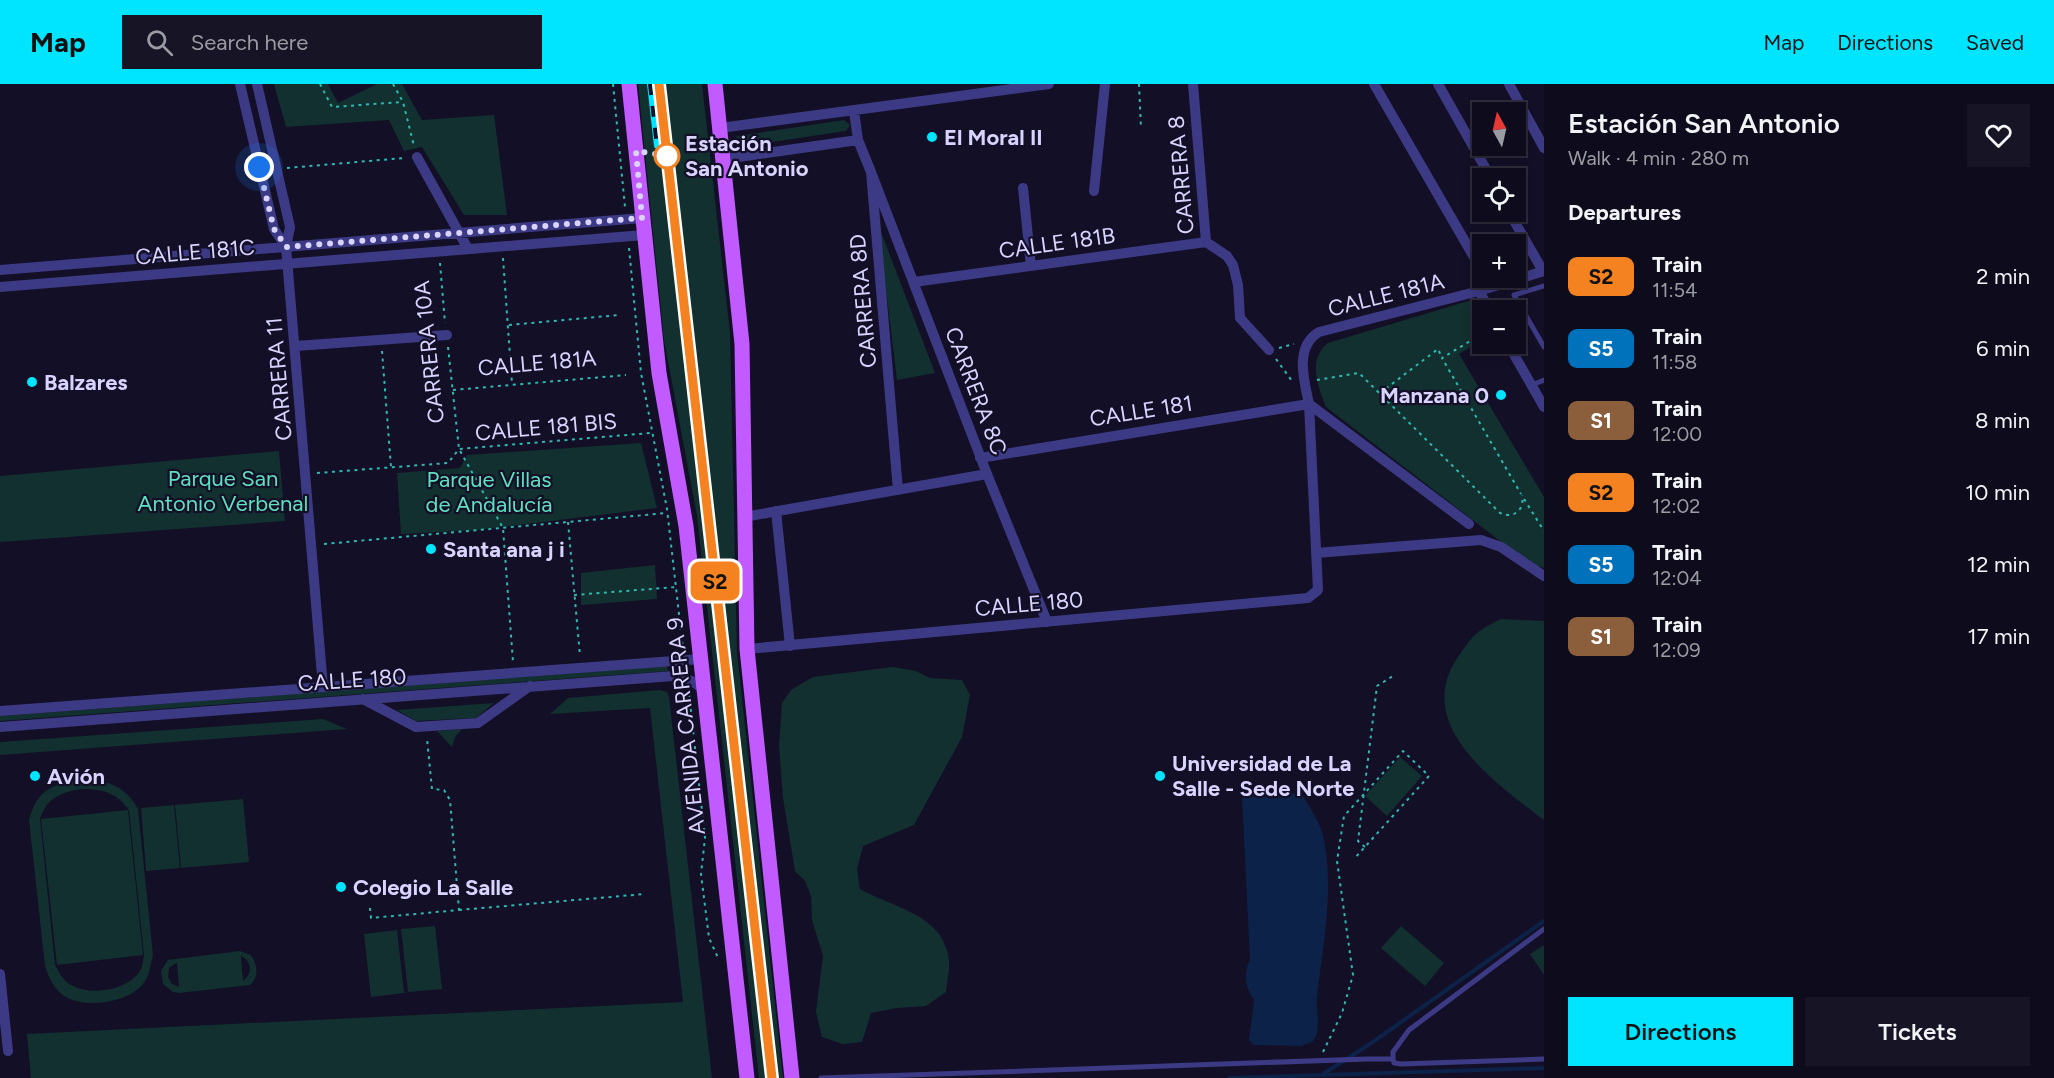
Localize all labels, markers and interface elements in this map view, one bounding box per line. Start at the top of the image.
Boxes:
search box [122,15,542,69]
text: Map [30,25,86,59]
icon: search [143,26,176,59]
text: Search here [191,29,308,56]
text: Map [1763,30,1804,55]
text: Directions [1837,30,1933,55]
text: Saved [1966,30,2024,55]
north arrow [1472,102,1526,156]
map controls [1472,102,1526,354]
button: heart [1967,104,2030,167]
text: Estación San Antonio [1568,106,1840,140]
street label: CARRERA 8 [1162,115,1200,235]
place label: El Moral II [944,124,1043,151]
place label: Estación San Antonio [685,130,809,182]
marker: El Moral II [925,130,939,144]
marker: Estación San Antonio [654,143,680,169]
text: Walk · 4 min · 280 m [1568,146,1749,170]
your location [244,152,274,182]
button: locate [1472,168,1526,222]
text: Departures [1568,199,1681,226]
street label: CALLE 181B [997,221,1117,265]
street label: CALLE 181C [134,233,256,271]
street label: CARRERA 8D [844,233,882,369]
button: + [1472,234,1526,288]
text: Train [1652,251,1702,278]
text: 2 min [1976,263,2030,290]
text: S2 [1589,264,1613,289]
street label: CALLE 181A [1325,268,1447,322]
text: 11:54 [1652,278,1698,302]
street label: CARRERA 10A [408,279,450,425]
button: − [1472,300,1526,354]
street label: CARRERA 11 [260,316,298,442]
street label: CARRERA 8C [939,323,1013,459]
text: Train [1652,323,1702,350]
text: 6 min [1976,335,2030,362]
text: S5 [1589,336,1613,361]
street label: CALLE 181A [477,344,597,382]
text: 11:58 [1652,350,1697,374]
place label: Balzares [44,369,128,396]
marker: Balzares [25,375,39,389]
place label: Manzana 0 [1380,382,1489,409]
marker: Manzana 0 [1494,388,1508,402]
street label: CALLE 181 [1088,390,1194,432]
text: Train [1652,395,1702,422]
street label: CALLE 181 BIS [474,407,618,447]
text: 8 min [1975,407,2030,434]
text: S1 [1590,408,1612,433]
text: 12:00 [1652,422,1702,446]
park label: Parque San Antonio Verbenal [138,465,308,517]
park label: Parque Villas de Andalucía [426,466,552,518]
text: Train [1652,467,1702,494]
text: 10 min [1965,479,2030,506]
text: S2 [1589,480,1613,505]
text: 12:02 [1652,494,1701,518]
place label: Santa ana j i [443,536,565,563]
text: Train [1652,539,1702,566]
marker: Santa ana j i [424,542,438,556]
text: 12 min [1967,551,2030,578]
text: S5 [1589,552,1613,577]
line badge: S2 [688,562,742,600]
text: 12:04 [1652,566,1702,590]
text: S2 [703,569,727,594]
street label: CALLE 180 [974,586,1084,622]
text: Train [1652,611,1702,638]
street label: AVENIDA CARRERA 9 [661,616,711,836]
text: 17 min [1968,623,2030,650]
text: S1 [1590,624,1612,649]
text: 12:09 [1652,638,1701,662]
street label: CALLE 180 [297,663,407,697]
place label: Universidad de La Salle - Sede Norte [1172,750,1355,802]
place label: Avión [47,763,105,790]
marker: Avión [28,769,42,783]
marker: Universidad de La Salle - Sede Norte [1153,769,1167,783]
place label: Colegio La Salle [353,874,513,901]
marker: Colegio La Salle [334,880,348,894]
button: Directions [1568,997,1793,1066]
button: Tickets [1805,997,2030,1066]

